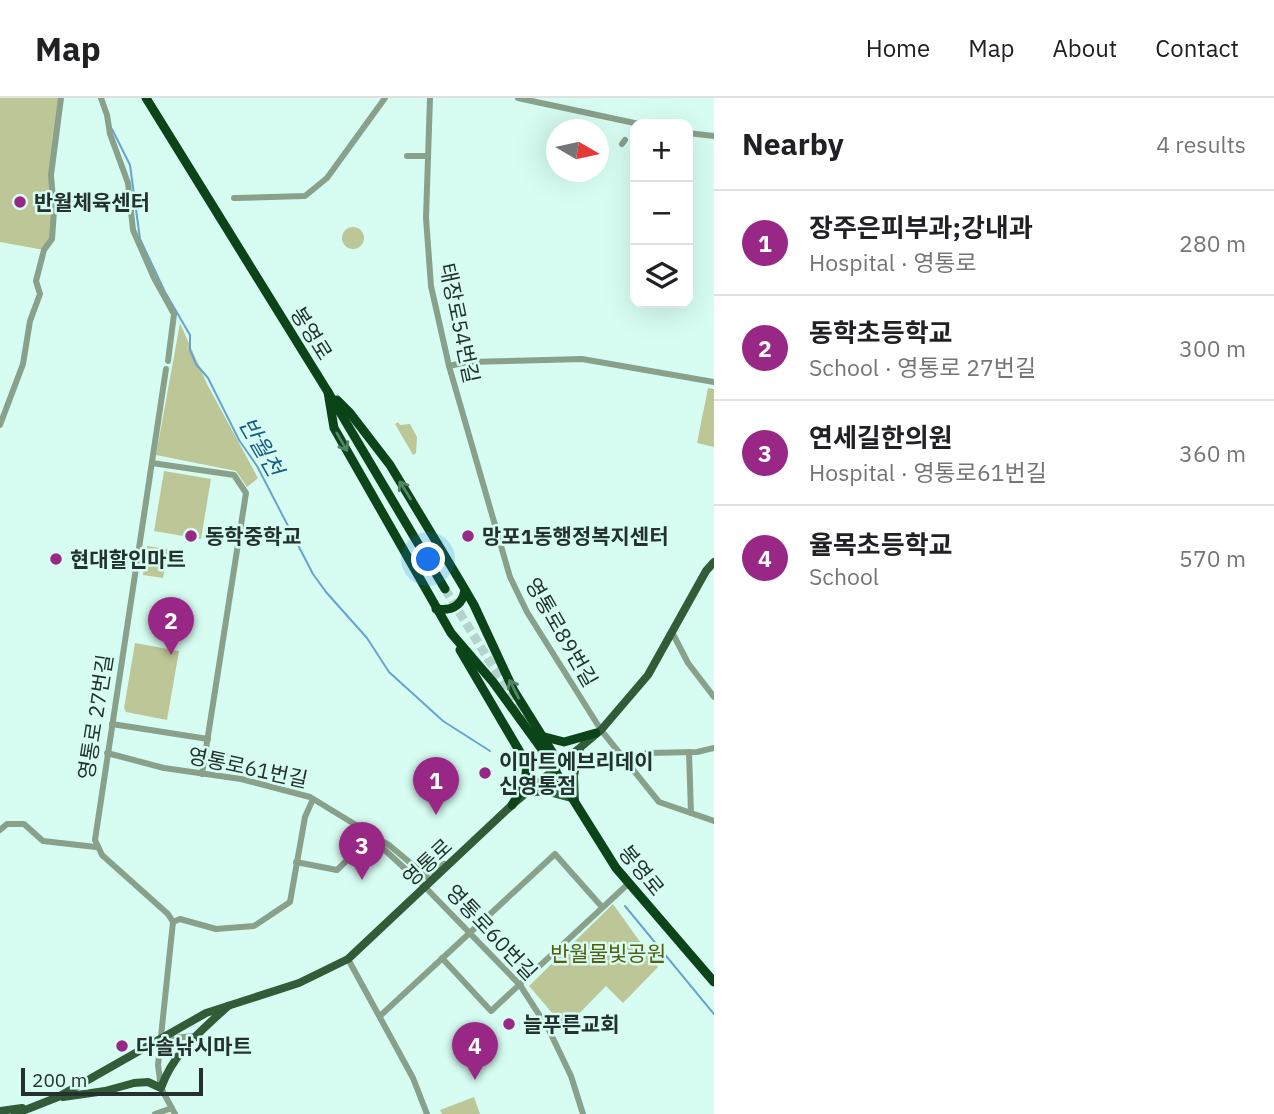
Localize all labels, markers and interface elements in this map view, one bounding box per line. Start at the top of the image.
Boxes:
text: Map [35,27,101,70]
text: Home [866,32,930,64]
text: Map [968,32,1014,64]
text: About [1052,32,1117,64]
text: Contact [1155,32,1239,64]
north arrow [546,119,609,182]
map controls [630,119,693,308]
button: + [630,119,693,182]
text: Nearby [742,124,844,163]
text: 4 results [1156,129,1246,159]
button: − [630,182,693,245]
place label: 반월체육센터 [34,188,150,216]
marker: 반월체육센터 [12,194,28,210]
text: 장주은피부과;강내과 [809,210,1033,244]
text: 1 [758,228,772,258]
text: 280 m [1179,228,1246,258]
button: layers [630,245,693,308]
text: Hospital · 영통로 [809,247,977,277]
street label: 태장로54번길 [434,261,486,385]
street label: 봉영로 [285,301,339,365]
text: 동학초등학교 [809,315,953,349]
text: 2 [758,333,772,363]
text: 300 m [1179,333,1246,363]
text: School · 영통로 27번길 [809,352,1036,382]
water label: 반월천 [233,411,292,483]
text: 연세길한의원 [809,420,953,454]
one-way arrow [336,431,349,452]
text: 3 [758,438,772,468]
text: 360 m [1179,438,1246,468]
text: Hospital · 영통로61번길 [809,457,1047,487]
one-way arrow [397,481,411,501]
place label: 동학중학교 [205,522,302,550]
place label: 망포1동행정복지센터 [482,522,668,550]
text: 율목초등학교 [809,527,953,561]
marker: 동학중학교 [183,528,199,544]
marker: 망포1동행정복지센터 [460,528,476,544]
your location [411,542,445,576]
text: 4 [758,543,772,573]
text: 570 m [1179,543,1246,573]
place label: 현대할인마트 [70,545,186,573]
marker: 현대할인마트 [48,551,64,567]
text: School [809,561,879,591]
street label: 영통로89번길 [519,572,605,692]
pin: 2 [148,597,194,655]
street label: 영통로 27번길 [71,652,119,782]
one-way arrow [507,679,520,700]
street label: 영통로61번길 [186,741,310,793]
place label: 이마트에브리데이 신영통점 [499,747,654,799]
pin: 1 [413,757,459,815]
marker: 이마트에브리데이 신영통점 [477,765,493,781]
pin: 3 [339,822,385,880]
street label: 영통로 [396,832,458,892]
street label: 봉영로 [613,839,671,901]
street label: 영통로60번길 [440,878,544,986]
park label: 반월물빛공원 [550,939,666,967]
place label: 늘푸른교회 [523,1010,620,1038]
marker: 늘푸른교회 [501,1016,517,1032]
pin: 4 [452,1022,498,1080]
place label: 다솔낚시마트 [136,1032,252,1060]
marker: 다솔낚시마트 [114,1038,130,1054]
scale bar [21,1065,203,1097]
text: 200 m [32,1068,87,1092]

